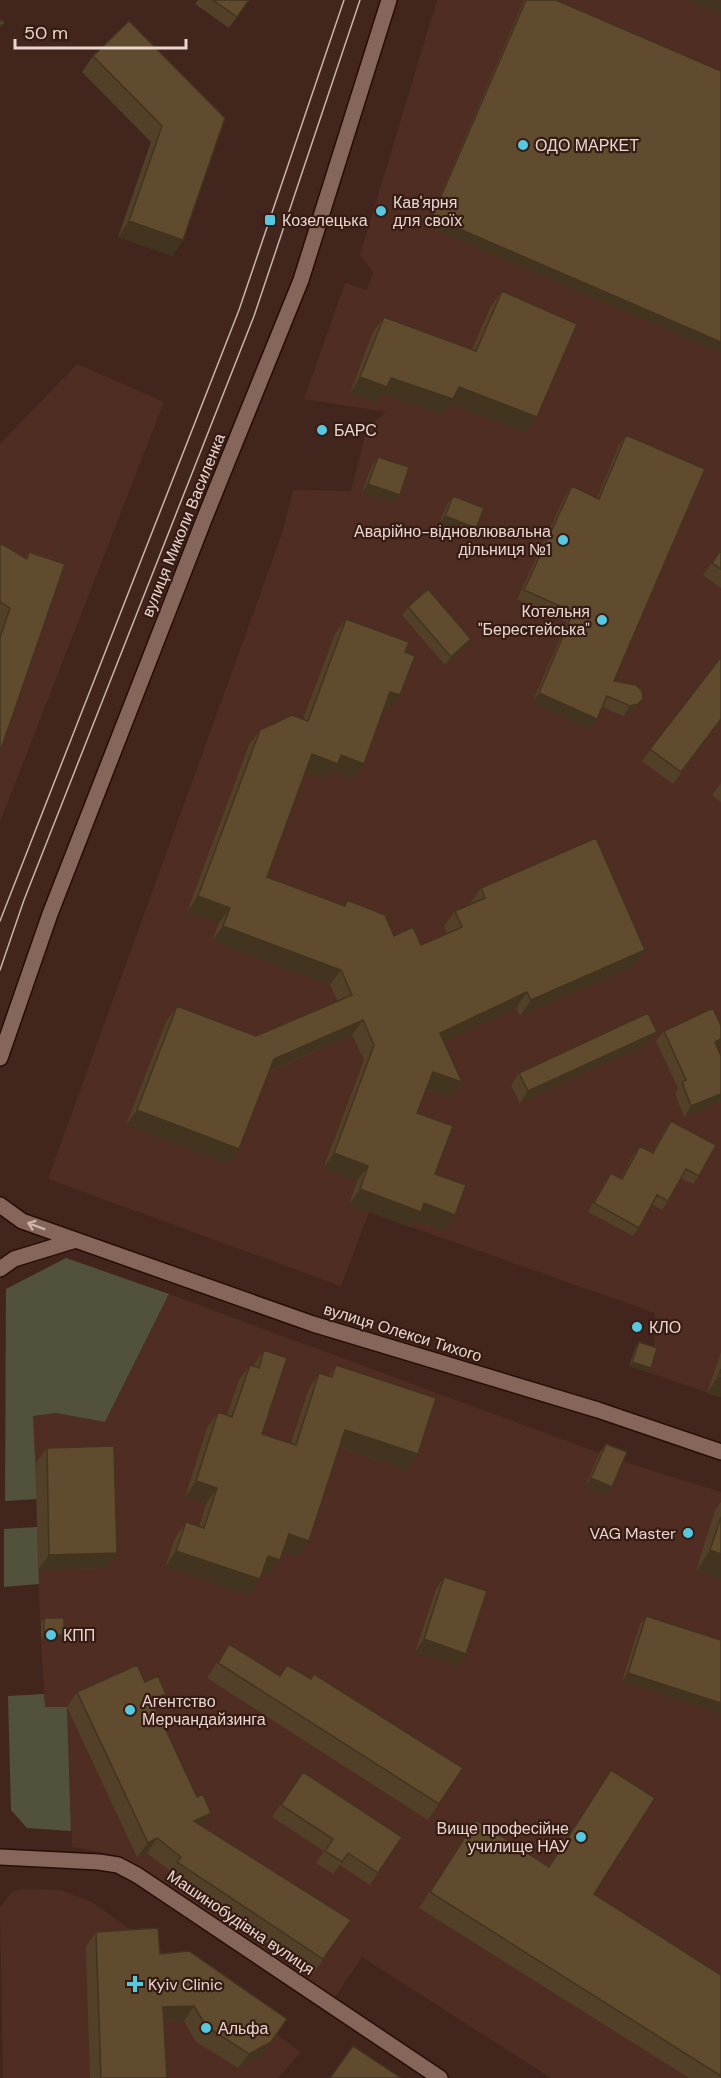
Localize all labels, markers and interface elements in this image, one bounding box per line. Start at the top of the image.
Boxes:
scale bar [15,12,186,50]
text: 50 m [24,21,68,45]
place label: ОДО МАРКЕТ [535,135,639,156]
marker: ОДО МАРКЕТ [516,138,530,152]
place label: Кав'ярня для своїх [393,192,462,231]
marker: Кав'ярня для своїх [374,204,388,218]
place label: Козелецька [282,210,368,231]
marker: Козелецька [263,213,277,227]
place label: БАРС [334,420,377,441]
marker: БАРС [315,423,329,437]
street label: вулиця Миколи Василенка [137,430,230,620]
place label: Аварійно-відновлювальна дільниця №1 [354,521,551,560]
marker: Аварійно-відновлювальна дільниця №1 [556,533,570,547]
place label: Котельня "Берестейська" [478,601,590,640]
marker: Котельня "Берестейська" [595,613,609,627]
one-way arrow [27,1220,46,1231]
street label: вулиця Олекси Тихого [321,1298,485,1367]
place label: КЛО [649,1317,681,1338]
marker: КЛО [630,1320,644,1334]
place label: VAG Master [590,1523,676,1544]
marker: VAG Master [681,1526,695,1540]
place label: КПП [63,1625,95,1646]
marker: КПП [44,1628,58,1642]
place label: Агентство Мерчандайзинга [142,1691,266,1730]
marker: Агентство Мерчандайзинга [123,1703,137,1717]
place label: Вище професійне училище НАУ [437,1818,570,1857]
marker: Вище професійне училище НАУ [574,1830,588,1844]
street label: Машинобудівна вулиця [163,1865,319,1980]
place label: Kyiv Clinic [148,1974,223,1995]
marker: Kyiv Clinic [126,1975,144,1993]
place label: Альфа [218,2018,269,2039]
marker: Альфа [199,2021,213,2035]

